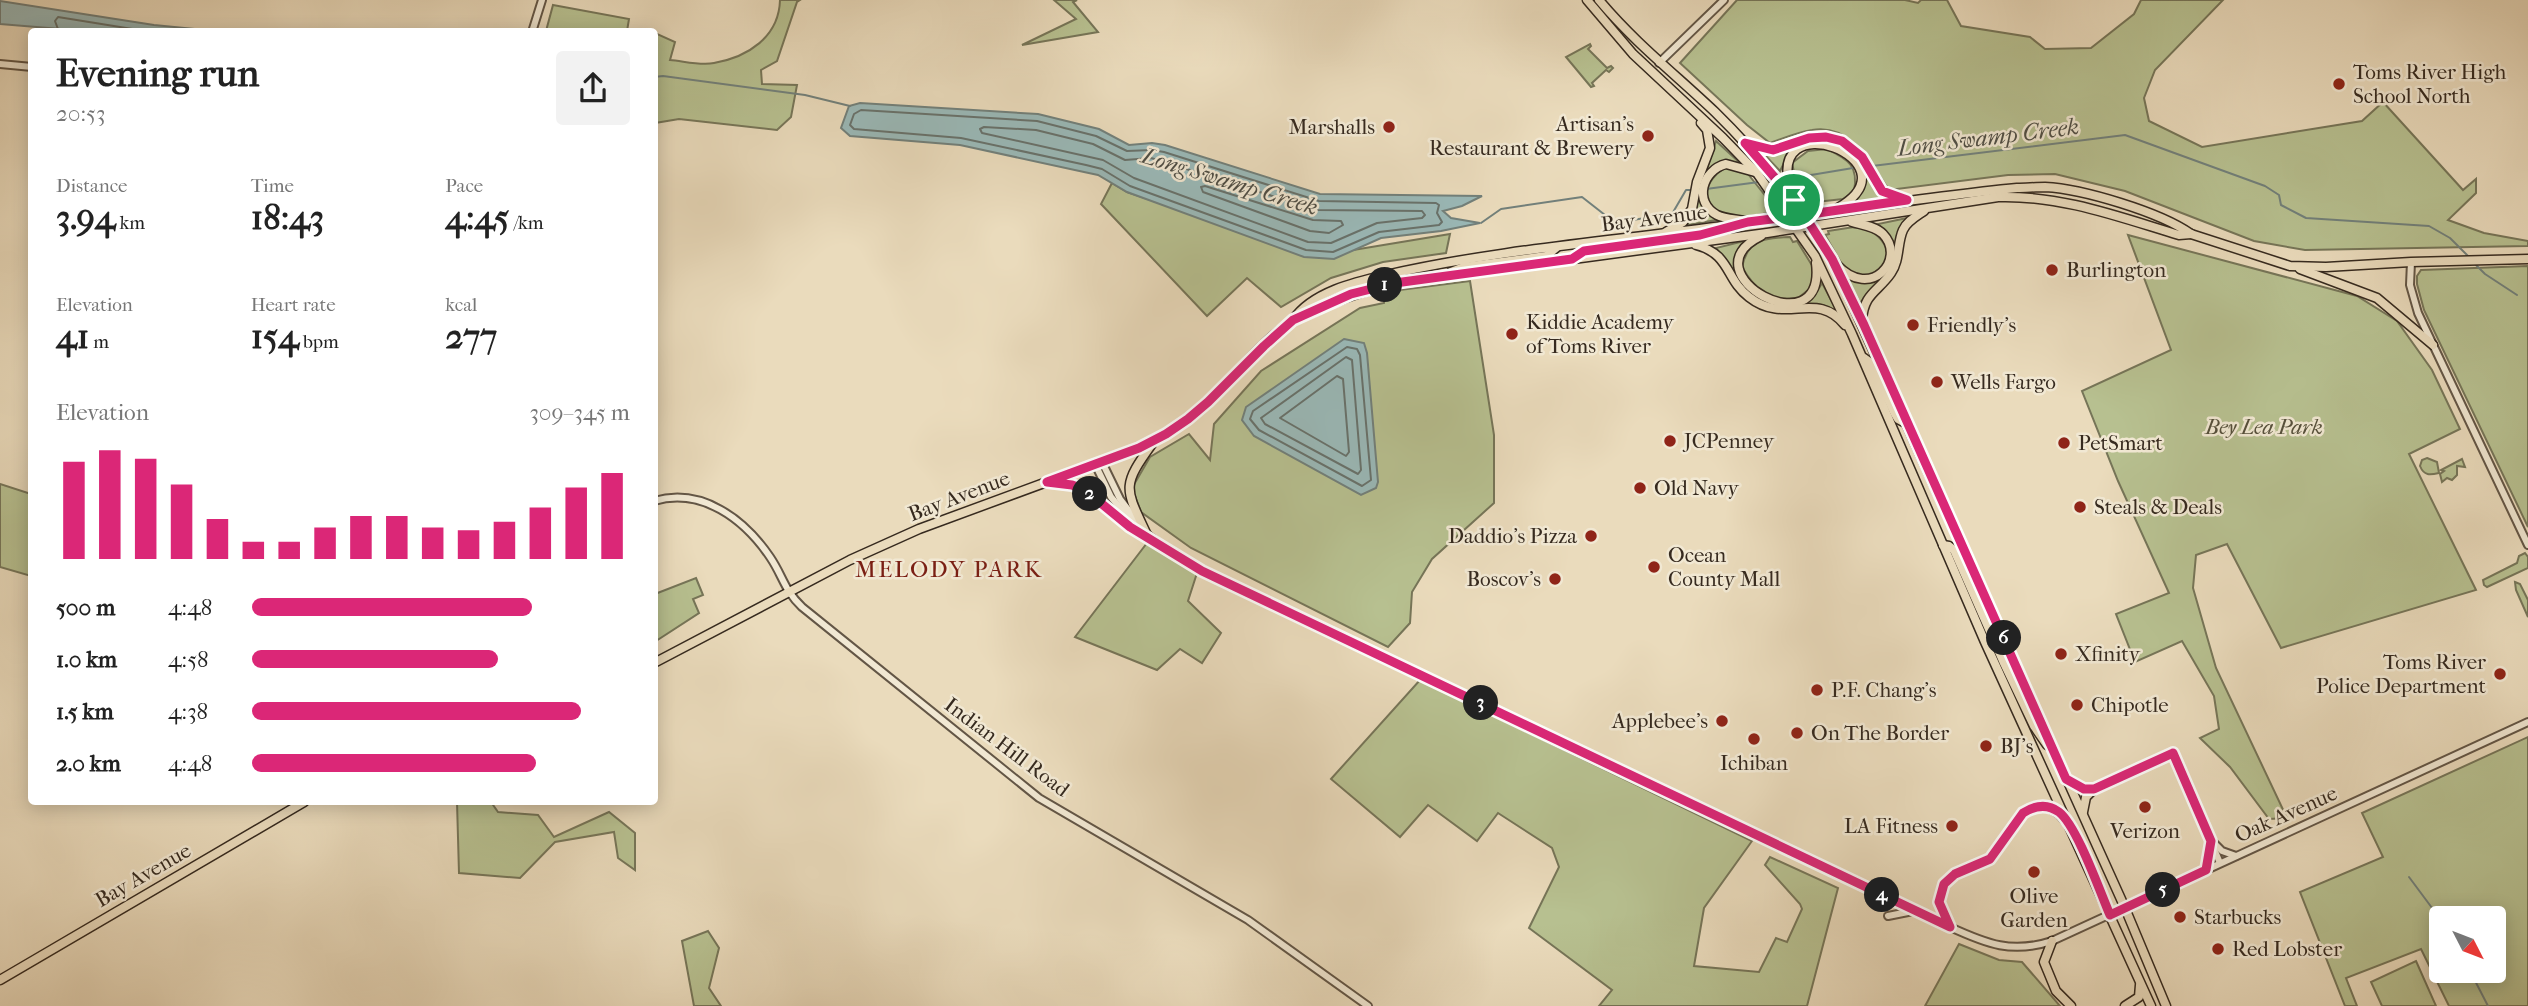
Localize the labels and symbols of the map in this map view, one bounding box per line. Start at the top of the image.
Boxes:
place label: Toms River High School North [2353,60,2506,108]
marker: Toms River High School North [2331,76,2347,92]
place label: Artisan's Restaurant & Brewery [1429,112,1635,160]
water label: Long Swamp Creek [1894,113,2080,162]
place label: Marshalls [1289,115,1375,139]
marker: Marshalls [1381,119,1397,135]
marker: Artisan's Restaurant & Brewery [1640,128,1656,144]
water label: Long Swamp Creek [1137,141,1321,221]
pin [1764,170,1824,230]
street label: Bay Avenue [1600,200,1708,236]
place label: Burlington [2066,258,2166,282]
marker: Burlington [2044,262,2060,278]
pin: 1 [1368,268,1402,302]
place label: Kiddie Academy of Toms River [1526,310,1674,358]
place label: Friendly's [1927,313,2017,337]
marker: Friendly's [1905,317,1921,333]
marker: Kiddie Academy of Toms River [1504,326,1520,342]
place label: Wells Fargo [1950,370,2056,394]
marker: Wells Fargo [1929,374,1945,390]
park label: Bey Lea Park [2204,415,2323,439]
place label: JCPenney [1682,429,1775,453]
place label: PetSmart [2078,431,2163,455]
marker: JCPenney [1662,433,1678,449]
marker: PetSmart [2056,435,2072,451]
street label: Bay Avenue [905,466,1013,526]
pin: 2 [1072,476,1108,512]
place label: Old Navy [1654,476,1740,500]
marker: Old Navy [1632,480,1648,496]
place label: Steals & Deals [2094,495,2222,519]
marker: Steals & Deals [2072,499,2088,515]
place label: Daddio's Pizza [1448,524,1577,548]
marker: Daddio's Pizza [1583,528,1599,544]
place label: Ocean County Mall [1668,543,1780,591]
district label: MELODY PARK [855,556,1043,583]
marker: Ocean County Mall [1646,559,1662,575]
place label: Boscov's [1466,567,1541,591]
marker: Boscov's [1547,571,1563,587]
pin: 6 [1986,620,2022,656]
place label: Xfinity [2075,642,2141,666]
marker: Xfinity [2053,646,2069,662]
place label: Toms River Police Department [2316,650,2486,698]
marker: Toms River Police Department [2492,666,2508,682]
place label: P.F. Chang's [1831,678,1937,702]
marker: P.F. Chang's [1809,682,1825,698]
pin: 3 [1464,686,1498,720]
street label: Indian Hill Road [940,692,1075,802]
place label: Chipotle [2091,693,2169,717]
marker: Chipotle [2069,697,2085,713]
place label: Applebee's [1611,709,1708,733]
marker: Applebee's [1714,713,1730,729]
place label: On The Border [1811,721,1949,745]
marker: On The Border [1789,725,1805,741]
marker: Ichiban [1746,731,1762,747]
place label: BJ's [2000,734,2034,758]
marker: BJ's [1978,738,1994,754]
place label: Ichiban [1720,751,1788,775]
street label: Oak Avenue [2231,781,2341,847]
marker: Verizon [2137,799,2153,815]
place label: LA Fitness [1844,814,1938,838]
marker: LA Fitness [1944,818,1960,834]
place label: Verizon [2109,819,2180,843]
street label: Bay Avenue [91,838,195,912]
marker: Olive Garden [2026,864,2042,880]
pin: 5 [2146,872,2180,908]
pin: 4 [1864,878,1899,912]
place label: Olive Garden [2000,884,2068,932]
place label: Starbucks [2194,905,2282,929]
north arrow [2429,906,2506,984]
marker: Starbucks [2172,909,2188,925]
place label: Red Lobster [2232,937,2342,961]
marker: Red Lobster [2210,941,2226,957]

